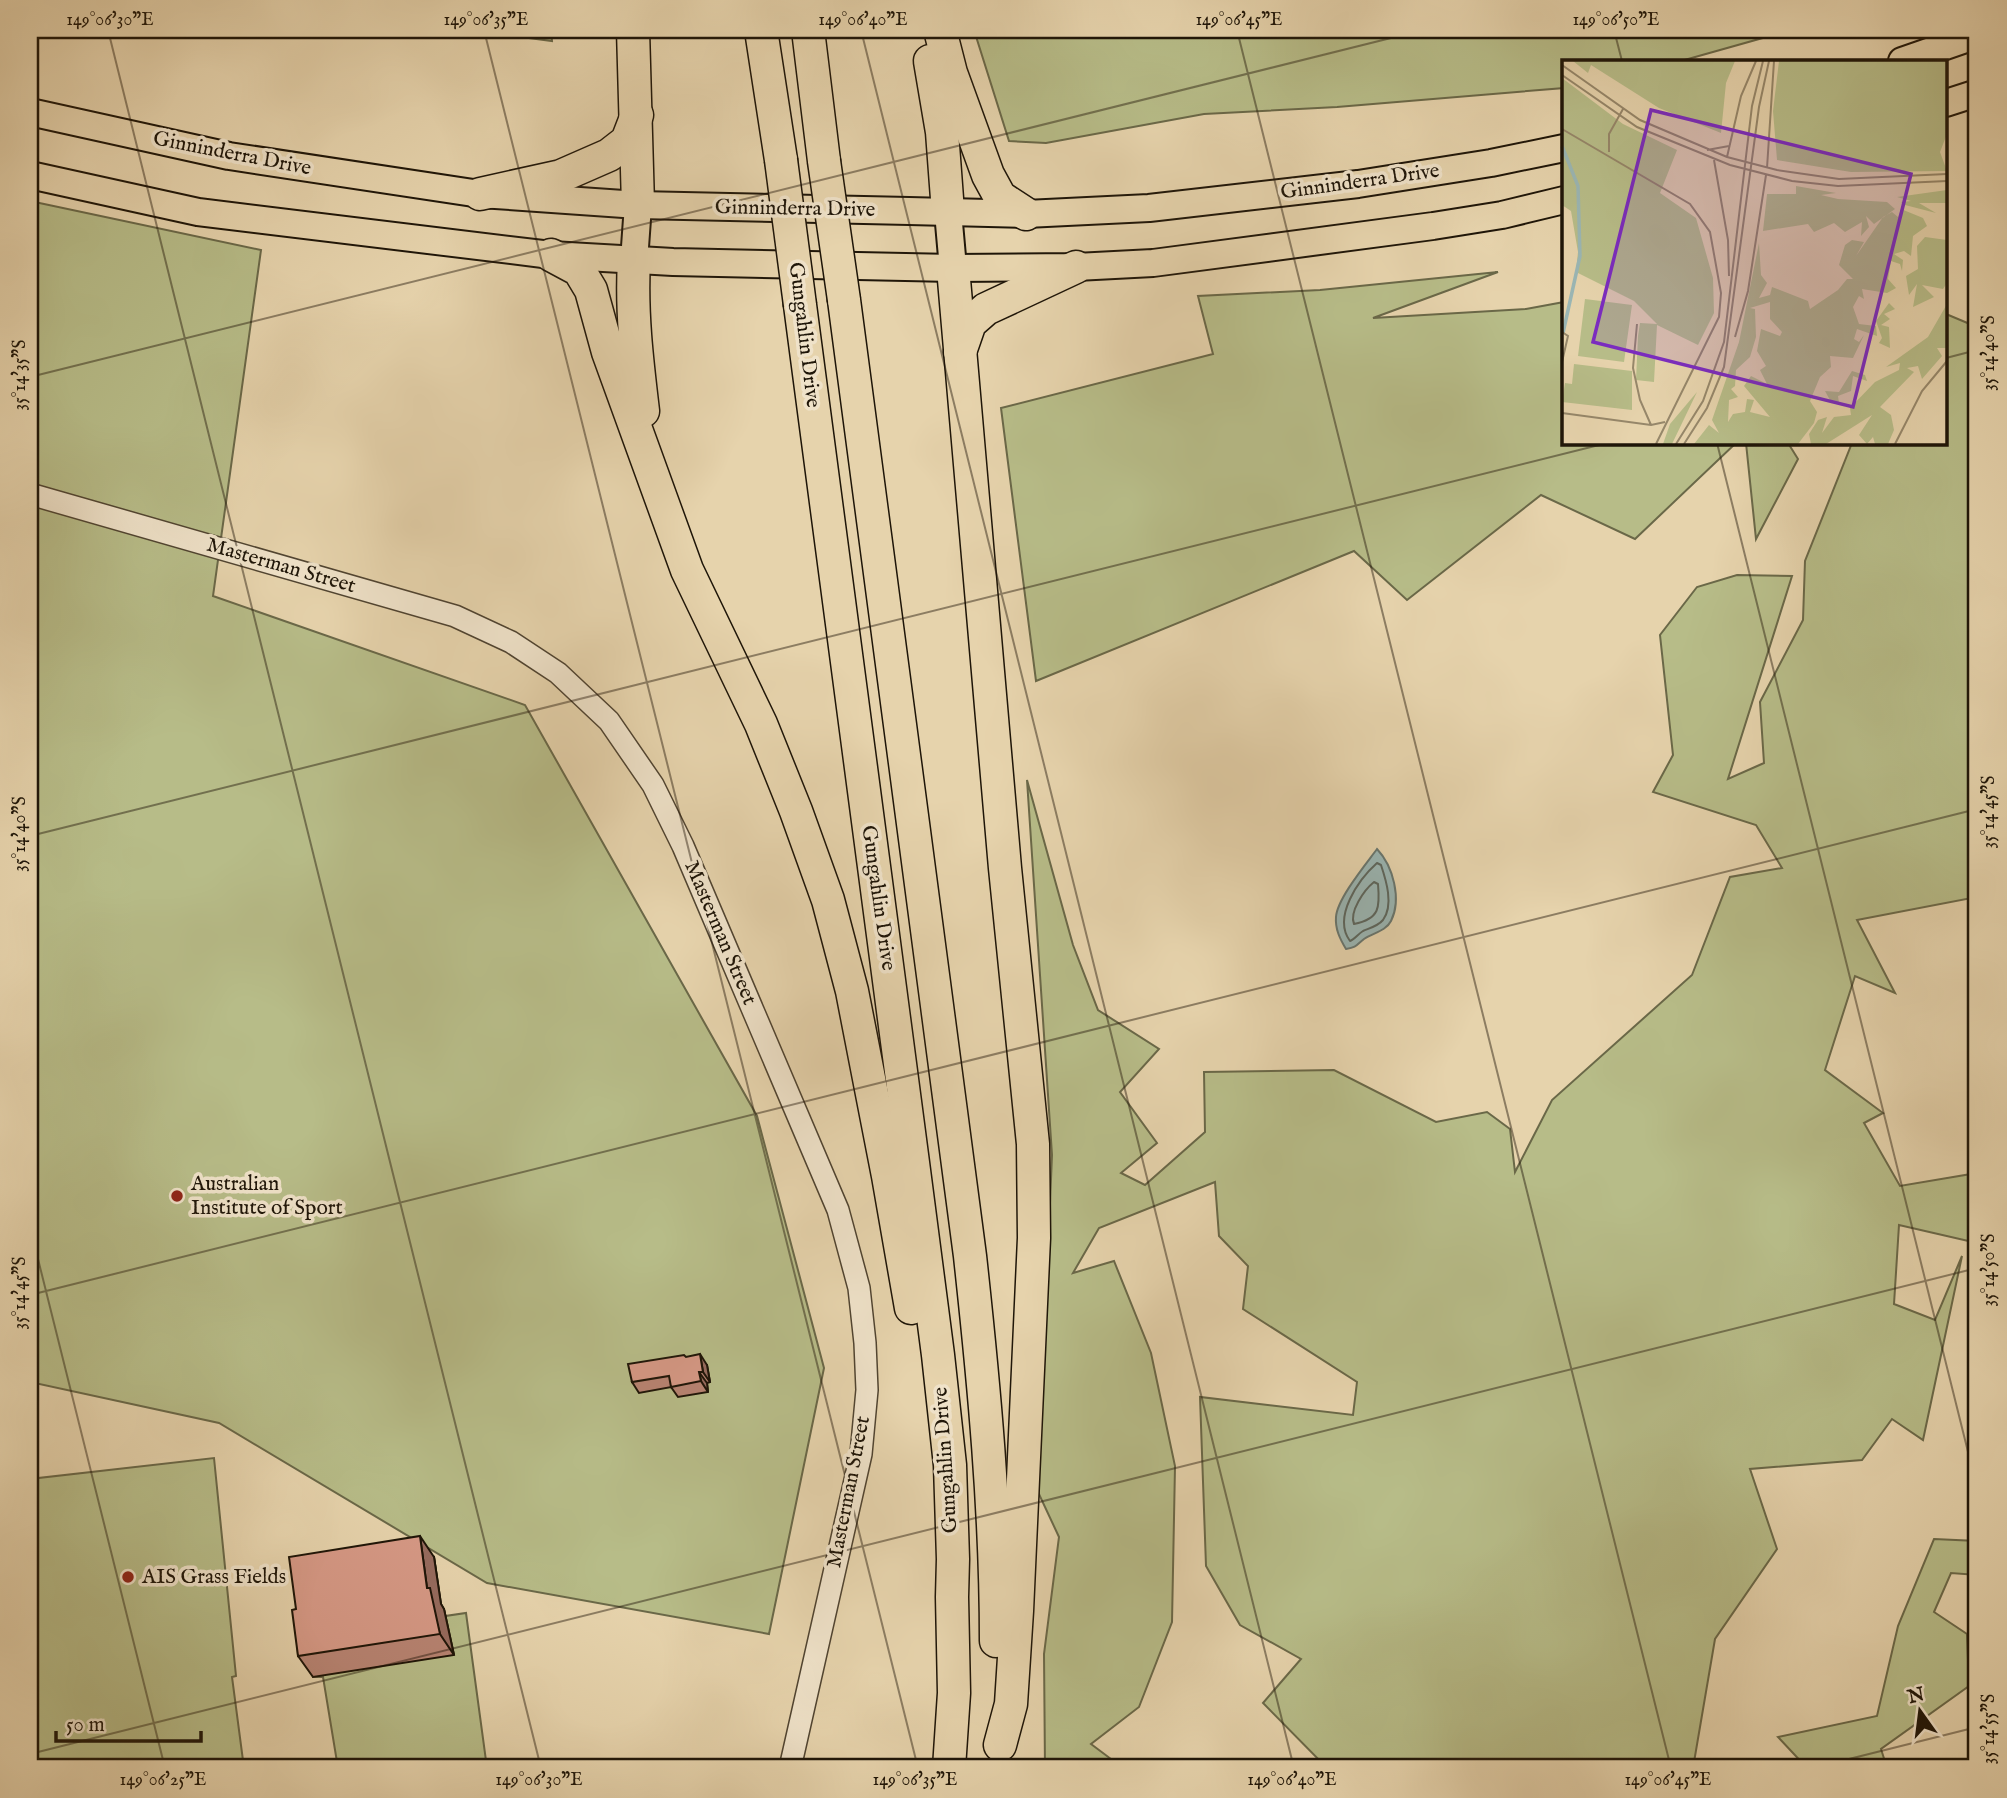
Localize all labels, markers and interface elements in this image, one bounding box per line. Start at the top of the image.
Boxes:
text: 149°06'30"E [66,9,154,32]
text: 149°06'35"E [443,9,529,32]
text: 149°06'40"E [818,9,908,32]
text: 149°06'45"E [1195,9,1283,32]
text: 149°06'50"E [1572,9,1660,32]
inset map [1562,60,1948,444]
street label: Ginninderra Drive [151,125,314,183]
street label: Ginninderra Drive [1279,157,1442,207]
street label: Ginninderra Drive [715,194,876,224]
street label: Gungahlin Drive [782,261,826,410]
text: 35°14'40"S [1978,315,2001,391]
text: 35°14'35"S [9,340,32,410]
street label: Masterman Street [203,532,359,600]
text: 35°14'45"S [1978,776,2001,848]
text: 35°14'40"S [9,796,32,872]
street label: Gungahlin Drive [854,824,902,973]
street label: Masterman Street [677,857,763,1009]
place label: Australian Institute of Sport [190,1171,343,1222]
marker: Australian Institute of Sport [169,1188,185,1204]
text: 35°14'50"S [1978,1234,2001,1306]
text: 35°14'45"S [9,1257,32,1329]
street label: Gungahlin Drive [927,1386,965,1534]
street label: Masterman Street [821,1414,877,1570]
place label: AIS Grass Fields [141,1564,286,1591]
marker: AIS Grass Fields [120,1569,136,1585]
north arrow [1884,1675,1954,1745]
text: N [1905,1683,1928,1710]
text: 35°14'55"S [1978,1694,2001,1764]
scale bar [56,1700,201,1744]
text: 50 m [66,1712,105,1739]
text: 149°06'25"E [120,1769,206,1792]
text: 149°06'30"E [495,1769,583,1792]
text: 149°06'35"E [872,1769,958,1792]
text: 149°06'40"E [1247,1769,1337,1792]
text: 149°06'45"E [1624,1769,1712,1792]

